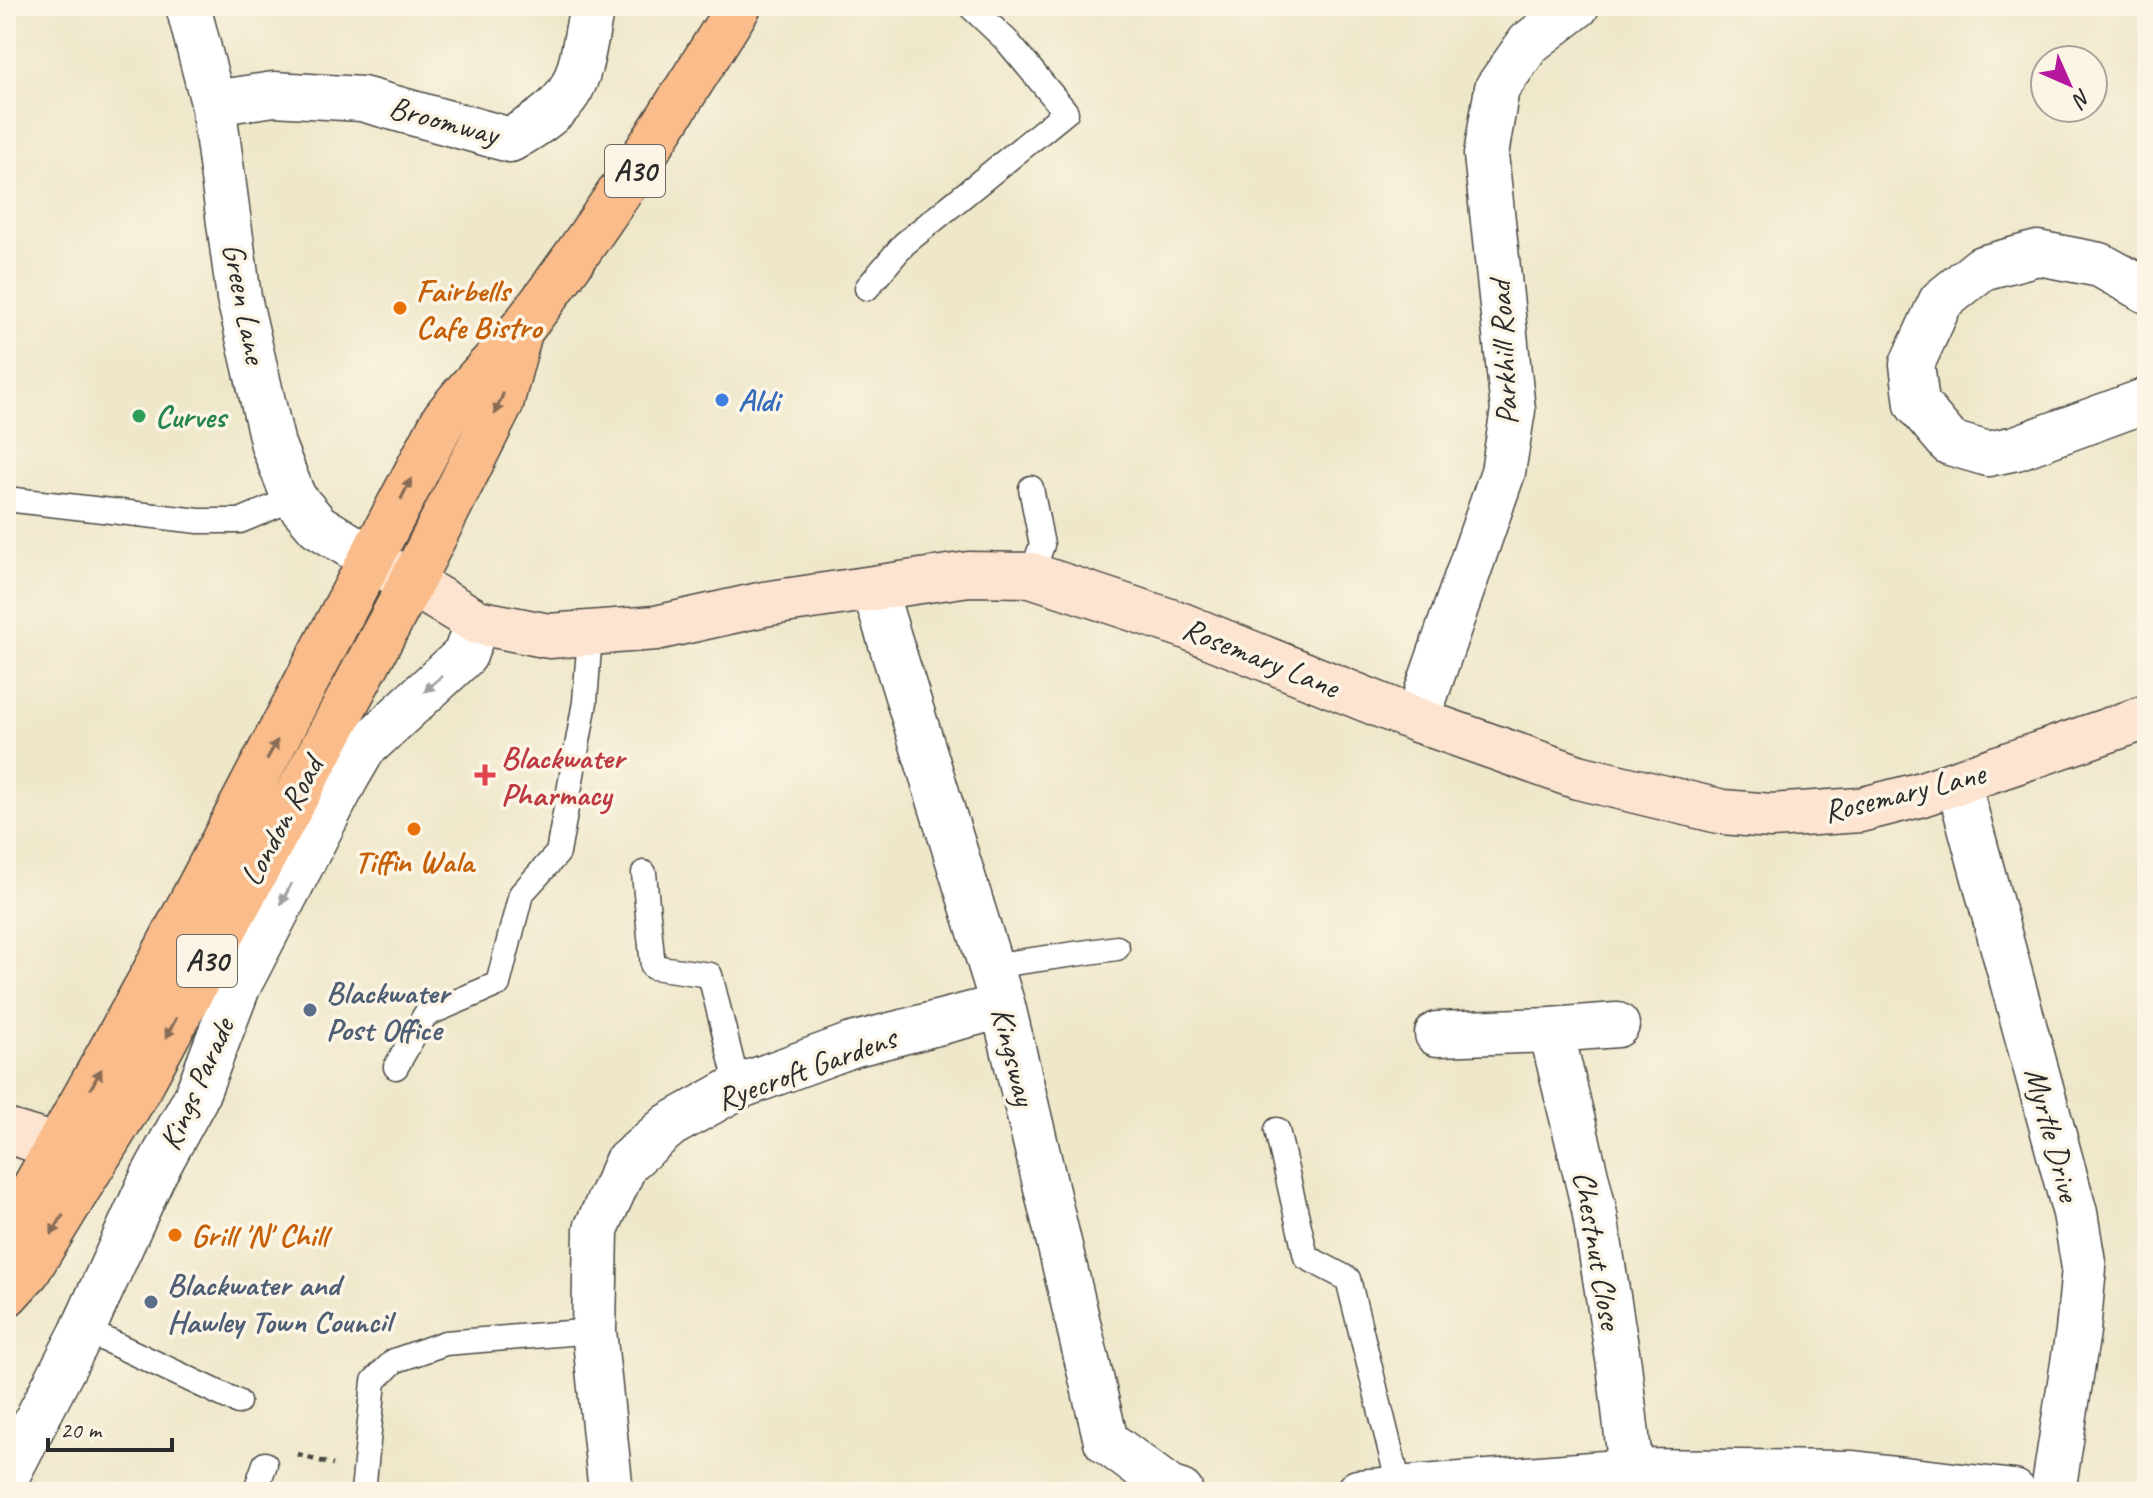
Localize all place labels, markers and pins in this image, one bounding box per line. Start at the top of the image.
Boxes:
place label: Fairbells Cafe Bistro [416,270,544,348]
marker: Fairbells Cafe Bistro [391,299,409,317]
place label: Aldi [738,380,783,421]
marker: Aldi [713,391,731,409]
place label: Curves [155,396,229,437]
marker: Curves [130,407,148,425]
place label: Blackwater Pharmacy [501,737,627,815]
marker: Blackwater Pharmacy [476,766,494,784]
marker: Tiffin Wala [405,820,423,838]
place label: Tiffin Wala [354,841,476,882]
place label: Blackwater Post Office [326,972,452,1050]
marker: Blackwater Post Office [301,1001,319,1019]
place label: Grill 'N' Chill [191,1215,333,1256]
marker: Grill 'N' Chill [166,1226,184,1244]
place label: Blackwater and Hawley Town Council [167,1264,397,1342]
marker: Blackwater and Hawley Town Council [142,1293,160,1311]

